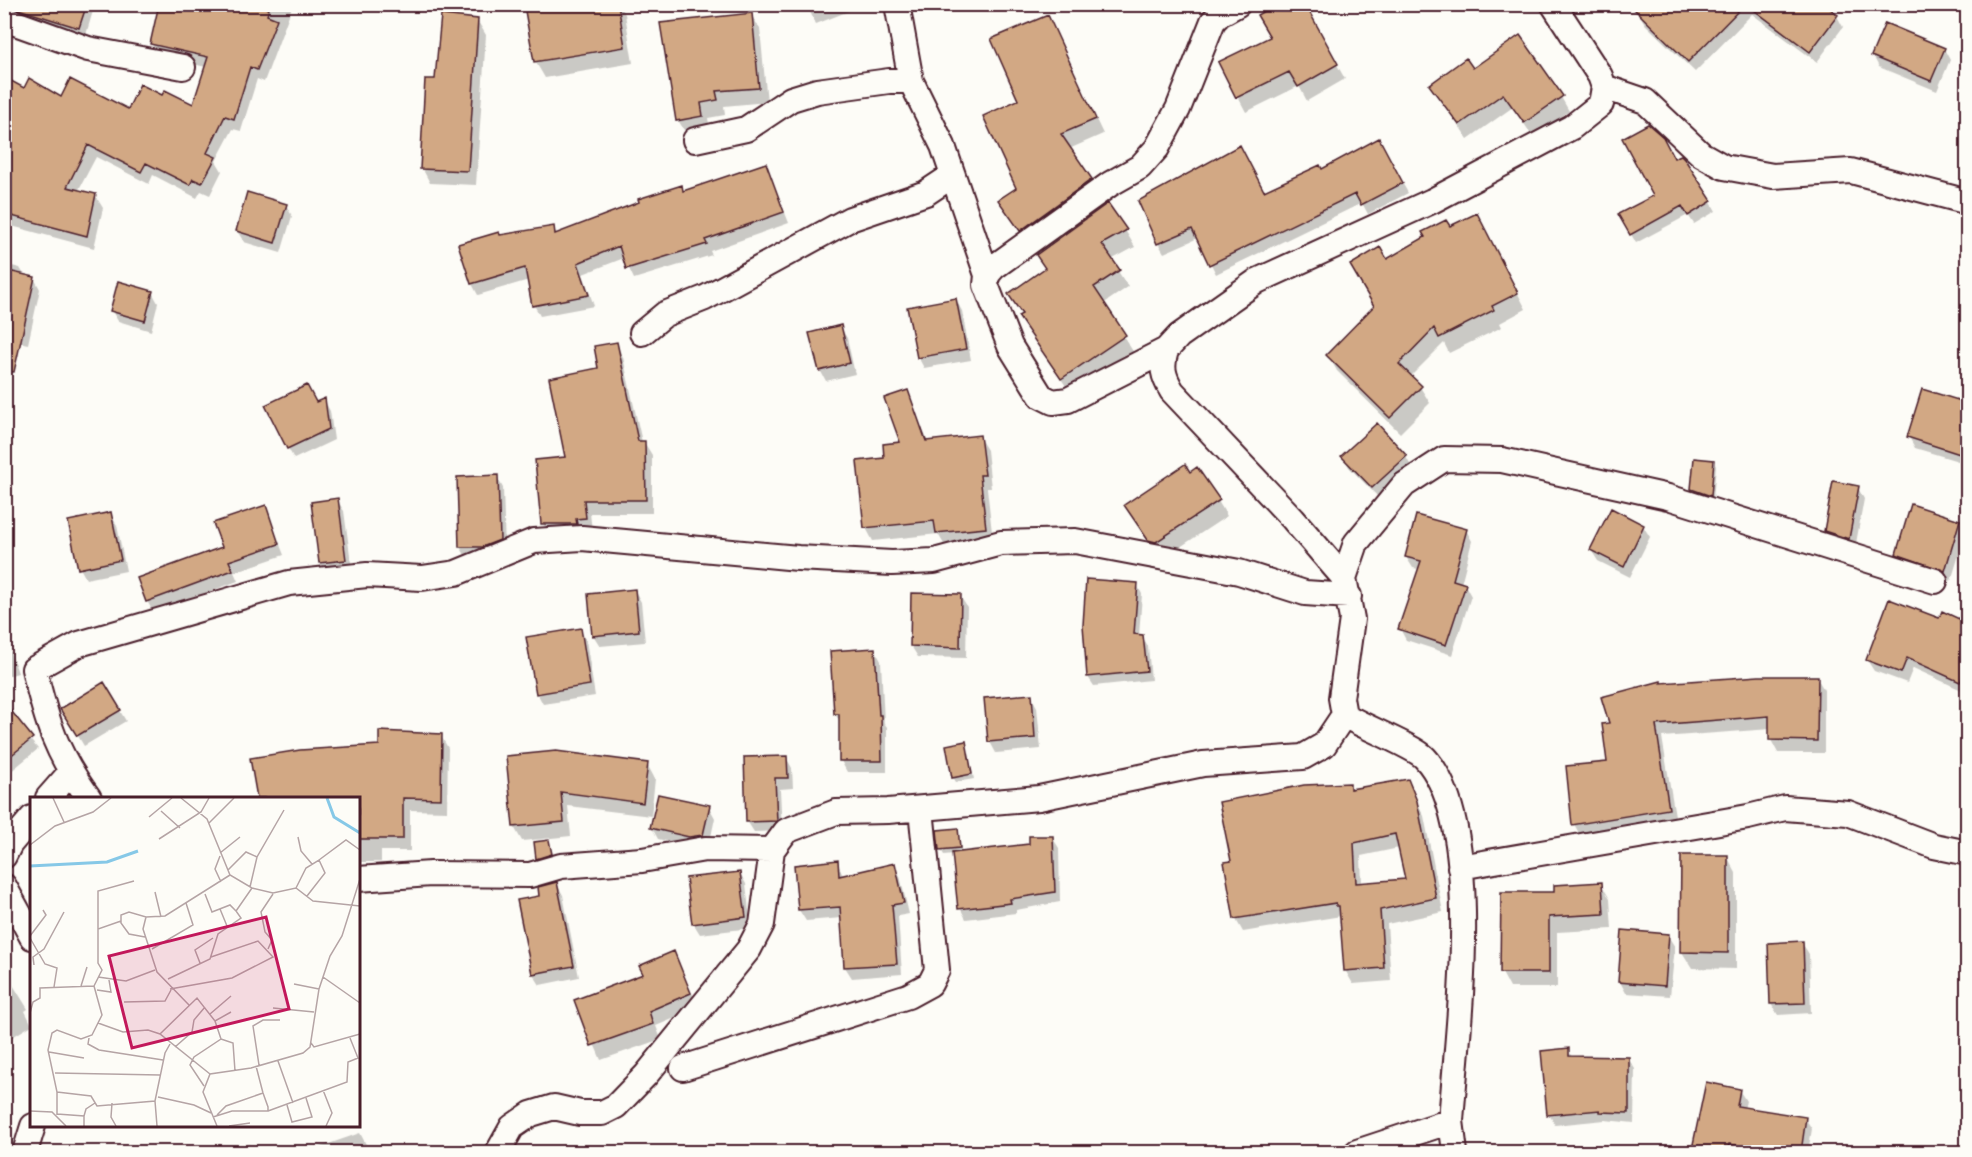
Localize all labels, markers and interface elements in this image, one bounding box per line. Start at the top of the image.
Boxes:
inset map [30,797,360,1127]

